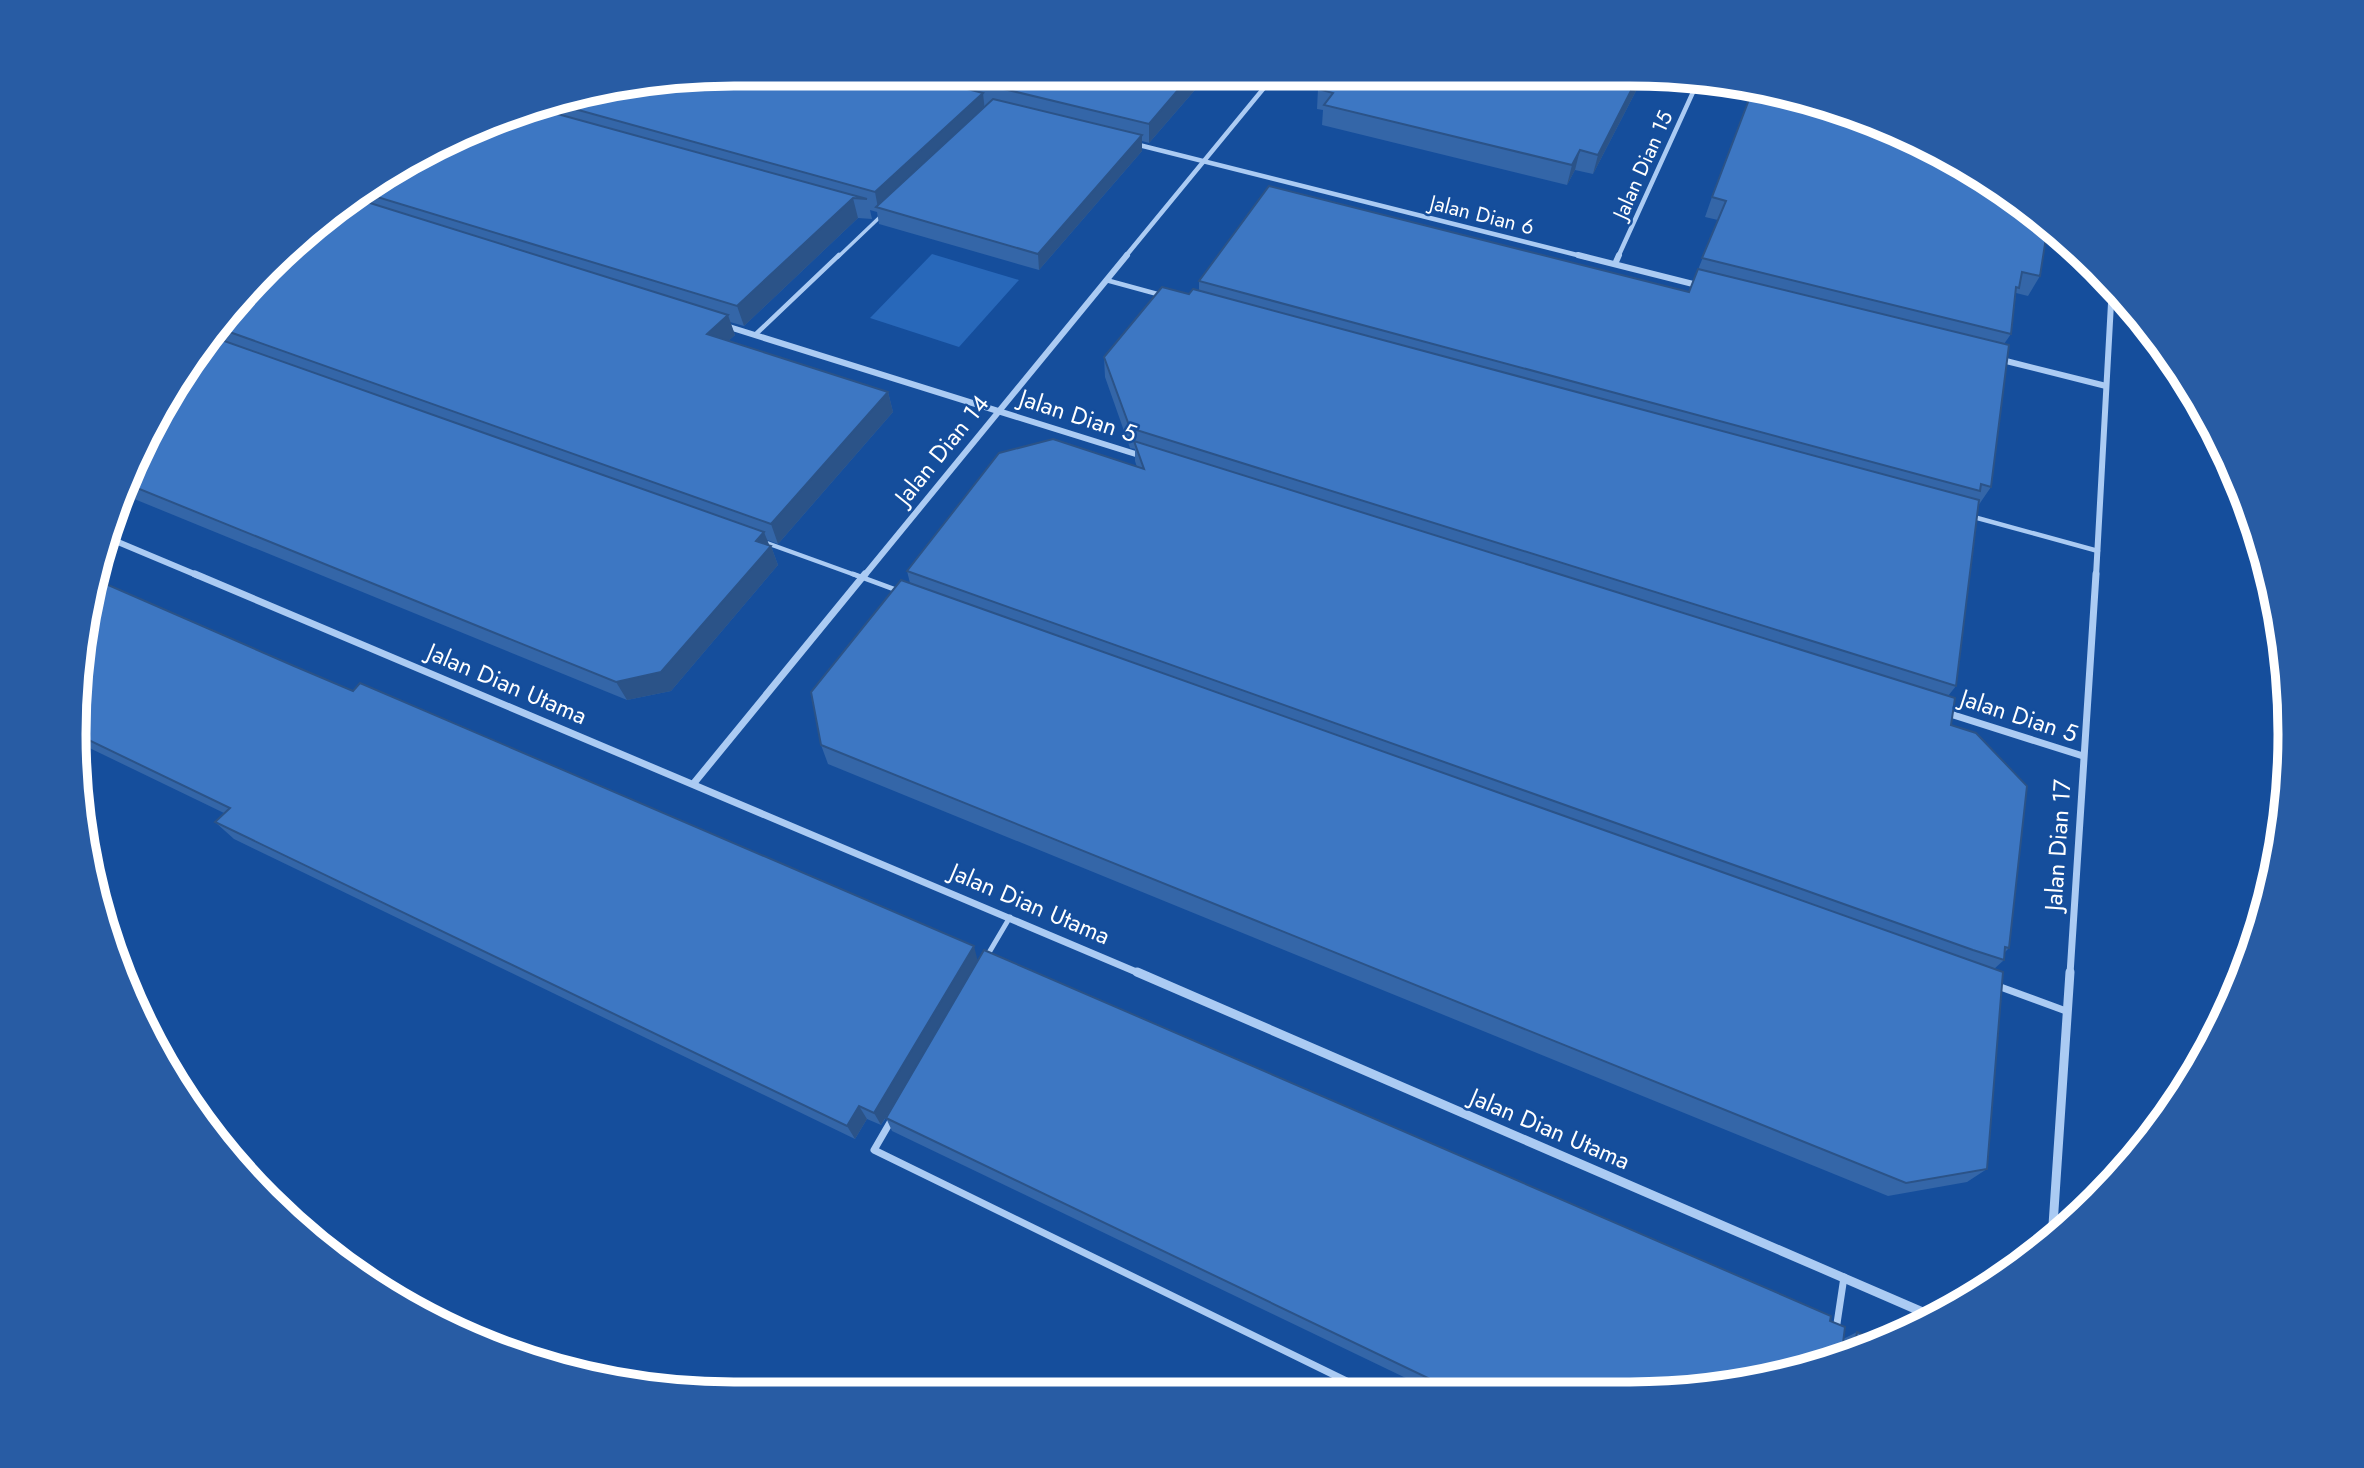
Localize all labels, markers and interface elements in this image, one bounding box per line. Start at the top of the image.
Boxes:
street label: Jalan Dian 15 [1605,106,1680,227]
street label: Jalan Dian 6 [1424,187,1537,242]
street label: Jalan Dian 5 [1012,379,1141,451]
street label: Jalan Dian 14 [884,387,997,515]
street label: Jalan Dian Utama [419,633,593,733]
street label: Jalan Dian 5 [1953,679,2082,751]
street label: Jalan Dian 17 [2035,778,2080,915]
street label: Jalan Dian Utama [942,853,1116,953]
street label: Jalan Dian Utama [1462,1078,1636,1178]

